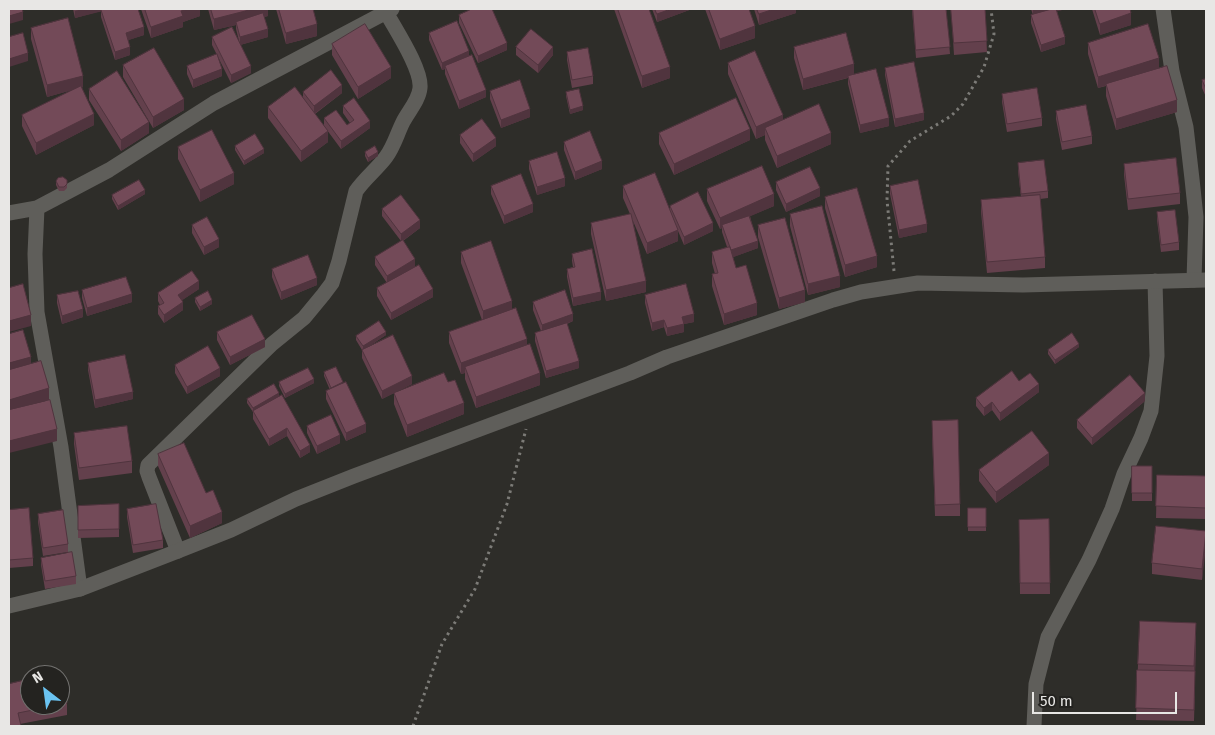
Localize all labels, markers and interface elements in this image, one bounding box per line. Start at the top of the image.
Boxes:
north arrow [20,665,70,715]
text: N [29,668,46,687]
scale bar [1035,682,1180,714]
text: 50 m [1040,692,1073,710]

